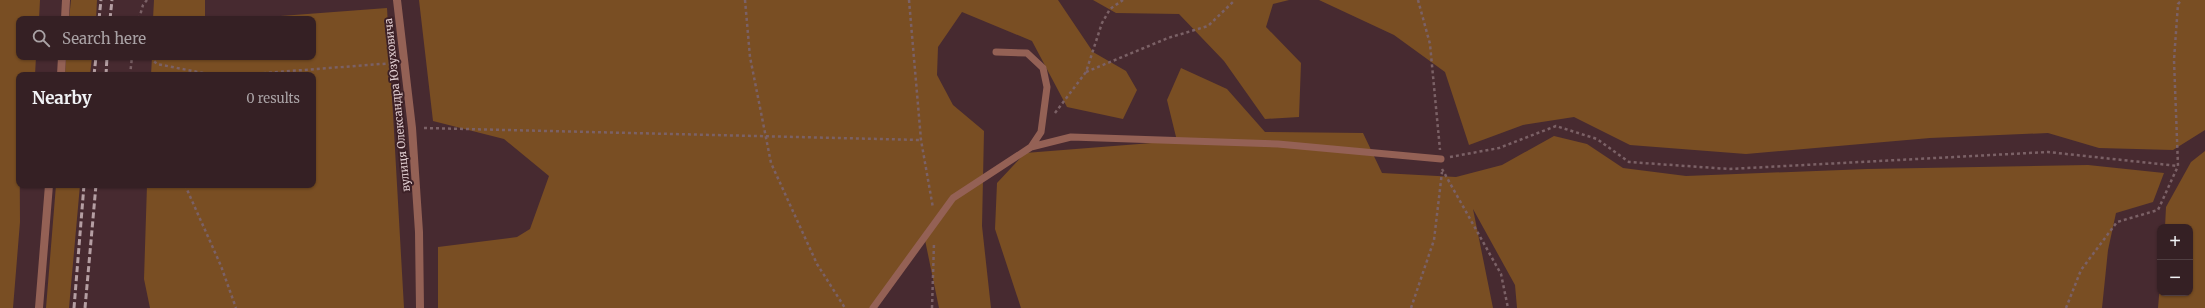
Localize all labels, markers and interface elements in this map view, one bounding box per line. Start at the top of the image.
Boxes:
search box [16,16,316,60]
street label: вулиця Олександра Юзуховича [381,17,413,192]
icon: search [30,27,52,49]
text: Search here [62,29,146,48]
text: Nearby [32,87,92,109]
text: 0 results [246,90,300,107]
map controls [2157,224,2193,296]
button: + [2157,224,2193,260]
button: − [2157,260,2193,296]

